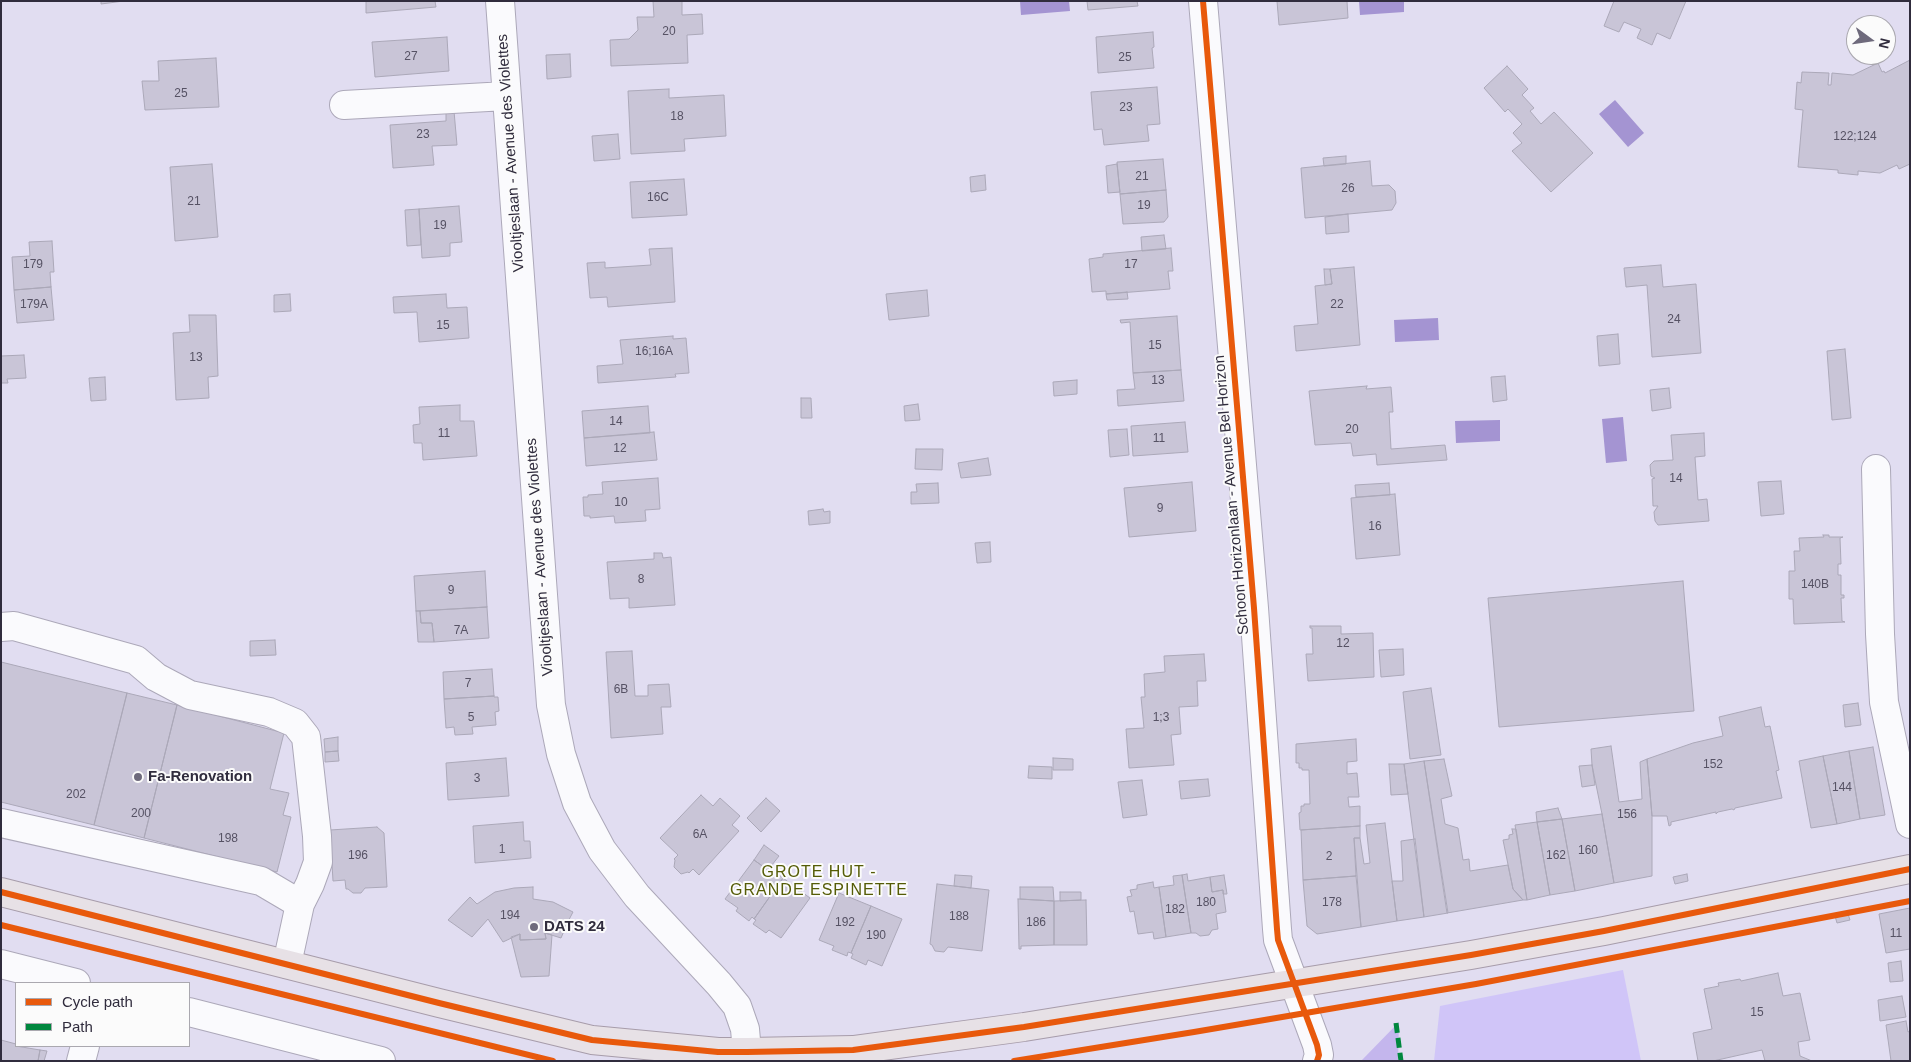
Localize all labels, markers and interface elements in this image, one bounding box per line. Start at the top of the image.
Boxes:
north arrow [1846,15,1896,65]
house number: 20 [662,25,676,39]
street label: Viooltjeslaan - Avenue des Violettes [494,33,528,273]
text: N [1876,37,1894,50]
house number: 27 [404,50,418,64]
house number: 25 [1118,51,1132,65]
house number: 25 [174,87,188,101]
house number: 23 [1119,101,1133,115]
house number: 18 [670,110,684,124]
house number: 23 [416,128,430,142]
house number: 122;124 [1833,130,1877,144]
house number: 21 [1135,170,1149,184]
house number: 26 [1341,182,1355,196]
house number: 16C [647,191,669,205]
house number: 21 [187,195,201,209]
house number: 19 [1137,199,1151,213]
house number: 19 [433,219,447,233]
house number: 179 [23,258,43,272]
house number: 17 [1124,258,1138,272]
house number: 179A [20,298,48,312]
house number: 22 [1330,298,1344,312]
house number: 24 [1667,313,1681,327]
house number: 15 [436,319,450,333]
house number: 15 [1148,339,1162,353]
house number: 16;16A [635,345,673,359]
house number: 13 [189,351,203,365]
street label: Schoon Horizonlaan - Avenue Bel Horizon [1211,354,1253,636]
house number: 13 [1151,374,1165,388]
house number: 14 [609,415,623,429]
house number: 20 [1345,423,1359,437]
house number: 11 [438,427,450,441]
house number: 11 [1153,432,1165,446]
street label: Viooltjeslaan - Avenue des Violettes [523,437,557,677]
house number: 12 [613,442,627,456]
house number: 14 [1669,472,1683,486]
house number: 10 [614,496,628,510]
house number: 9 [1157,502,1163,516]
house number: 16 [1368,520,1382,534]
house number: 8 [638,573,644,587]
house number: 140B [1801,578,1829,592]
house number: 9 [448,584,454,598]
house number: 7A [454,624,468,638]
house number: 12 [1336,637,1350,651]
house number: 7 [465,677,471,691]
house number: 6B [614,683,628,697]
house number: 5 [468,711,474,725]
house number: 1;3 [1153,711,1169,725]
house number: 152 [1703,758,1723,772]
place label: Fa-Renovation [148,768,252,786]
marker: Fa-Renovation [132,771,144,783]
house number: 3 [474,772,480,786]
house number: 144 [1832,781,1852,795]
house number: 202 [66,788,86,802]
house number: 200 [131,807,151,821]
house number: 156 [1617,808,1637,822]
house number: 6A [693,828,707,842]
house number: 198 [218,832,238,846]
house number: 1 [499,843,505,857]
house number: 160 [1578,844,1598,858]
house number: 196 [348,849,368,863]
house number: 162 [1546,849,1566,863]
house number: 2 [1326,850,1332,864]
district label: GROTE HUT - GRANDE ESPINETTE [728,863,910,901]
house number: 180 [1196,896,1216,910]
house number: 178 [1322,896,1342,910]
house number: 182 [1165,903,1185,917]
house number: 194 [500,909,520,923]
house number: 188 [949,910,969,924]
house number: 192 [835,916,855,930]
house number: 186 [1026,916,1046,930]
place label: DATS 24 [544,918,605,936]
marker: DATS 24 [528,921,540,933]
house number: 11 [1890,927,1902,941]
house number: 190 [866,929,886,943]
legend [15,982,190,1047]
text: Cycle path [62,993,133,1010]
house number: 15 [1750,1006,1764,1020]
text: Path [62,1018,93,1035]

